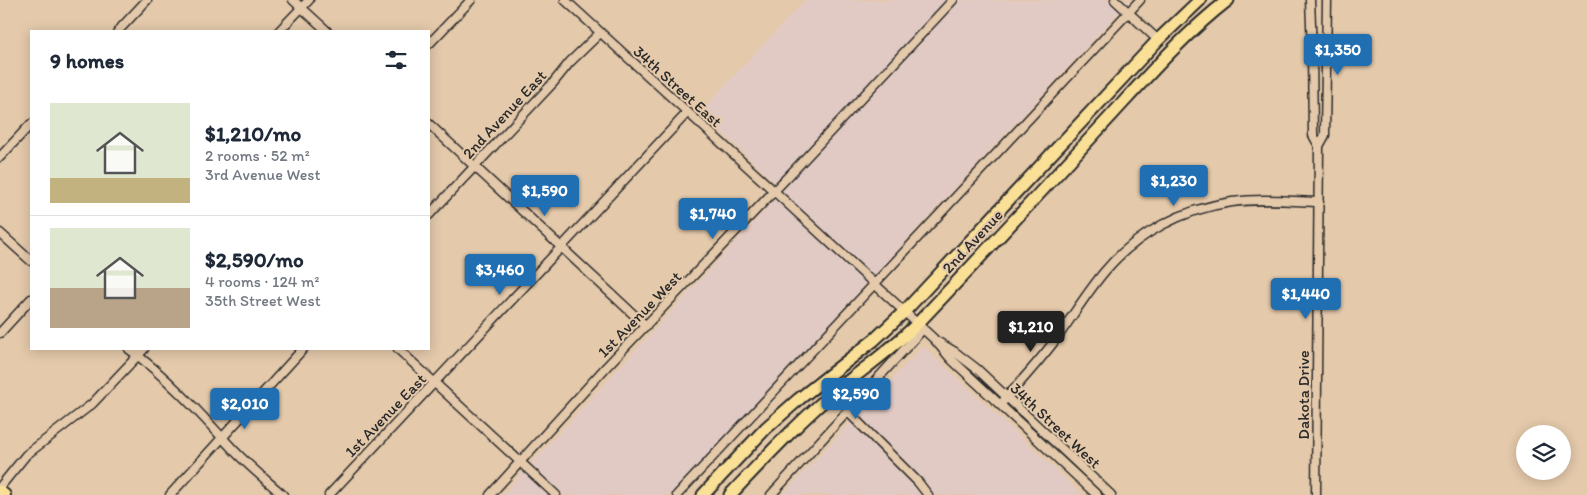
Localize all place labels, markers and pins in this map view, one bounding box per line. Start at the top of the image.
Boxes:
pin: $1,350 [1297,34,1379,76]
pin: $1,230 [1133,164,1215,207]
pin: $1,590 [504,174,586,217]
pin: $1,740 [672,198,754,240]
pin: $3,460 [459,254,541,296]
pin: $1,440 [1265,278,1347,320]
pin: $1,210 [990,310,1072,353]
pin: $2,590 [815,378,897,420]
pin: $2,010 [204,388,286,430]

